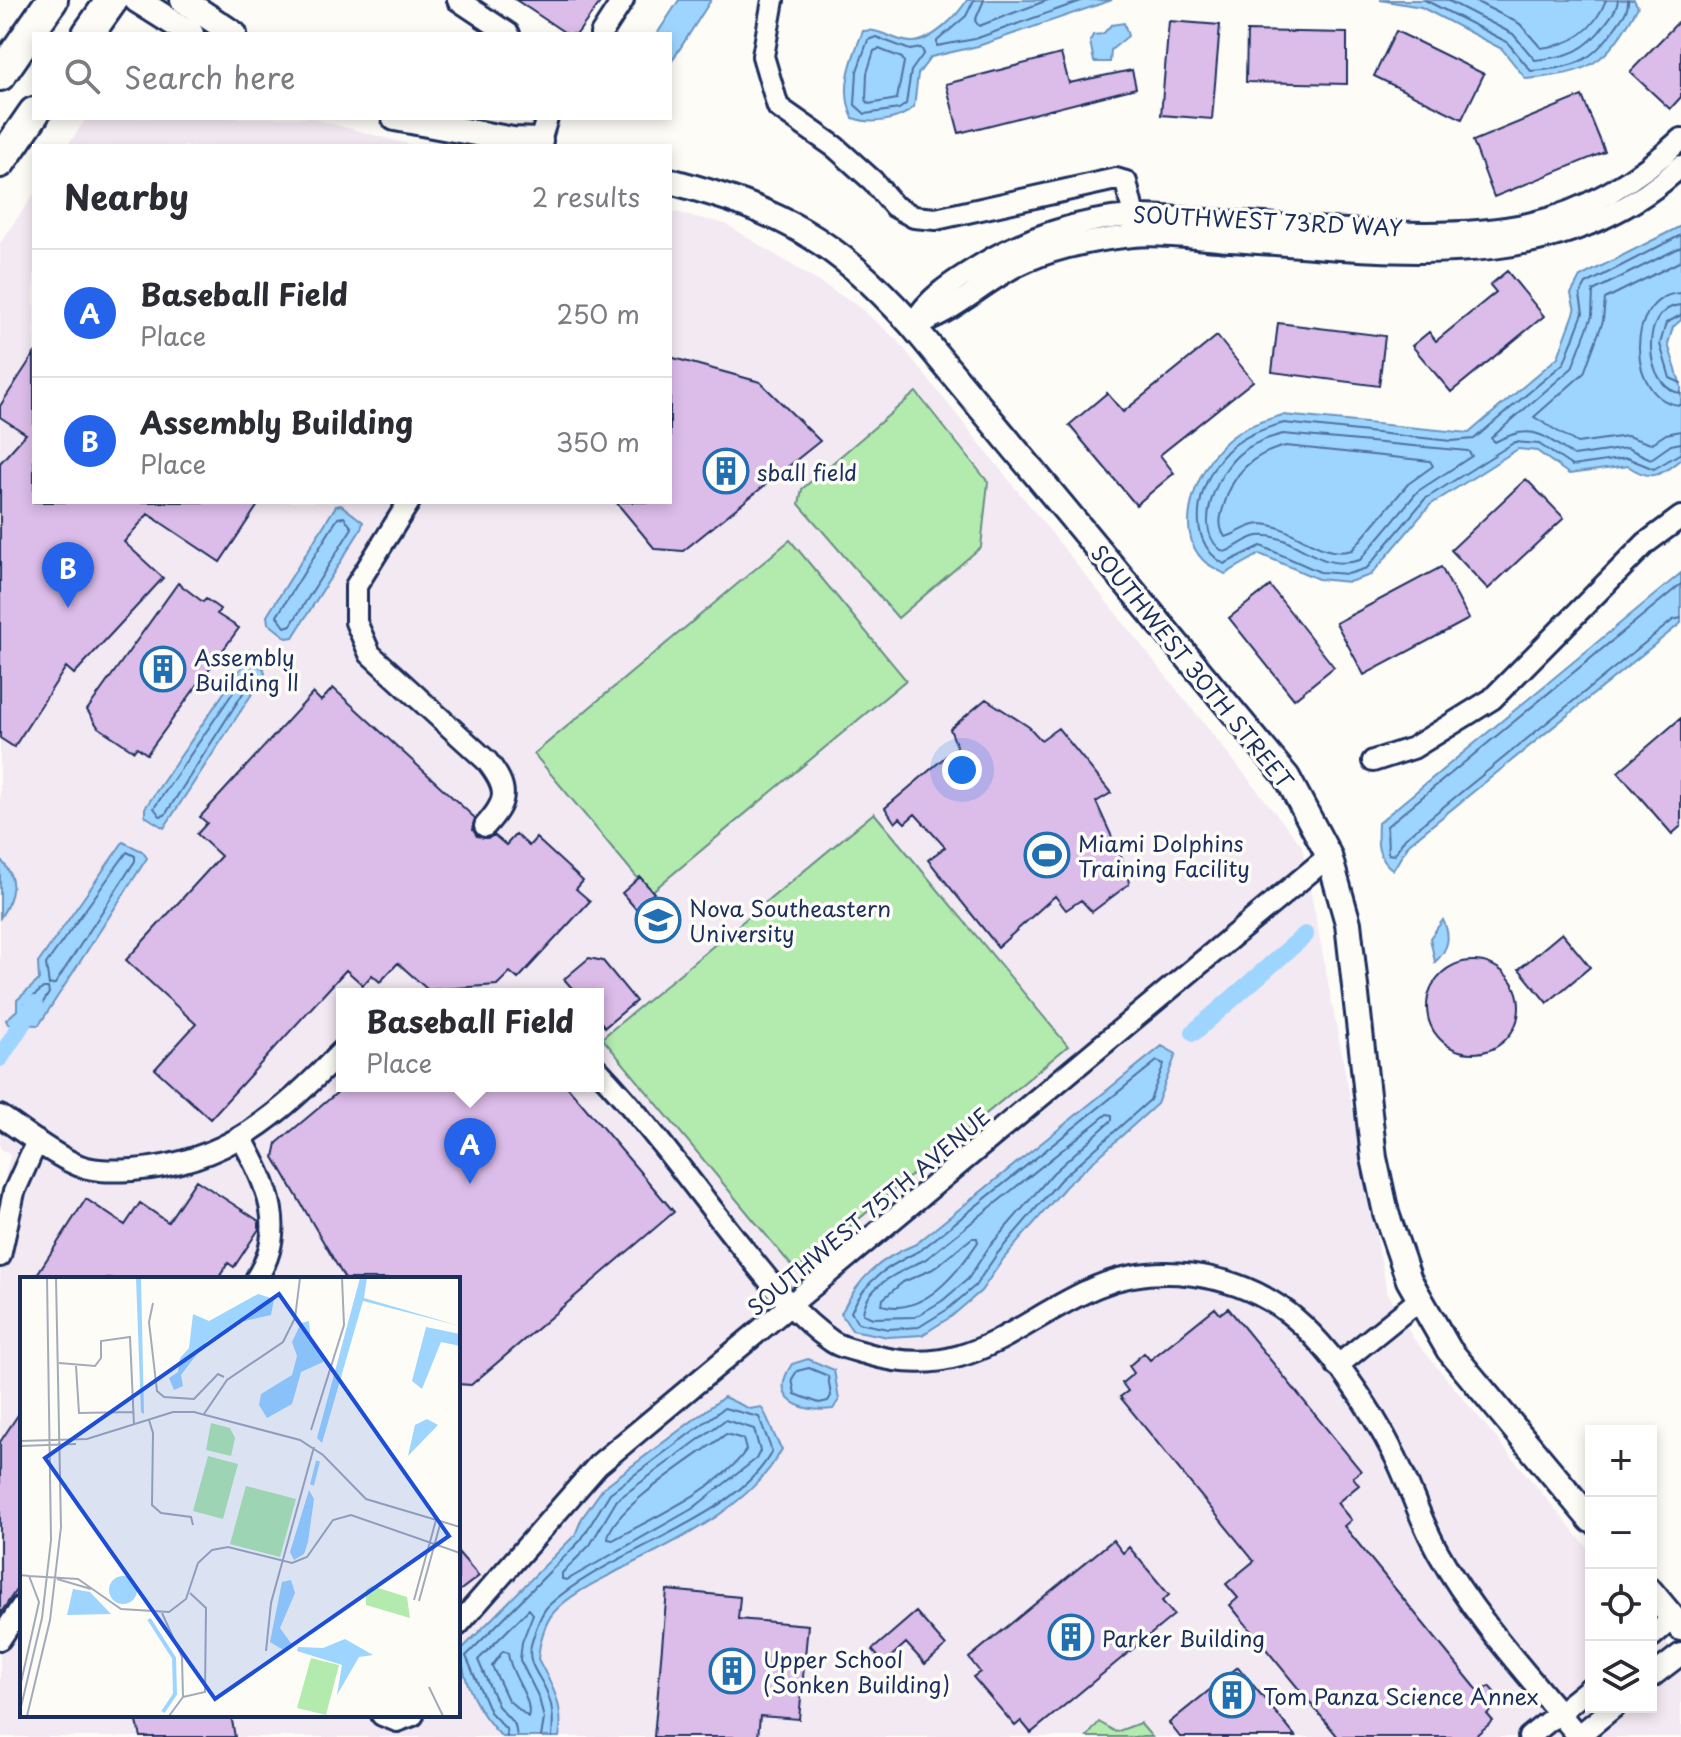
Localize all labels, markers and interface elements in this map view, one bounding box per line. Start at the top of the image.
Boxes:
search box [32,32,672,120]
icon: search [60,54,104,98]
text: Search here [124,54,296,99]
text: Nearby [64,170,189,222]
text: 2 results [532,177,640,216]
street label: SOUTHWEST 73RD WAY [1132,196,1404,244]
text: Baseball Field [140,271,348,316]
text: A [80,294,100,333]
text: 250 m [556,294,640,333]
text: Place [140,316,206,355]
text: Assembly Building [140,399,413,444]
text: B [81,422,99,461]
text: 350 m [556,422,640,461]
text: Place [140,444,206,483]
building icon: sball field [702,447,750,495]
place label: sball field [757,455,857,488]
street label: SOUTHWEST 30TH STREET [1084,537,1302,795]
pin: B [42,542,94,608]
place label: Assembly Building ll [194,640,299,698]
building icon: Assembly Building ll [139,645,187,693]
your location [942,750,982,790]
place label: Miami Dolphins Training Facility [1078,826,1250,884]
sports icon: Miami Dolphins Training Facility [1023,831,1071,879]
place label: Nova Southeastern University [689,891,891,949]
school or university icon: Nova Southeastern University [634,896,682,944]
popup [336,988,604,1092]
text: Baseball Field [366,998,574,1043]
text: Place [366,1043,432,1082]
street label: SOUTHWEST 75TH AVENUE [739,1099,997,1323]
pin: A [444,1118,496,1184]
inset map [20,1277,460,1717]
map controls [1585,1425,1657,1713]
button: + [1585,1425,1657,1497]
button: − [1585,1497,1657,1569]
button: locate [1585,1569,1657,1641]
building icon: Parker Building [1047,1613,1095,1661]
place label: Parker Building [1102,1621,1265,1654]
button: layers [1585,1641,1657,1713]
place label: Upper School (Sonken Building) [763,1642,950,1700]
building icon: Upper School (Sonken Building) [708,1647,756,1695]
building icon: Tom Panza Science Annex [1208,1671,1256,1719]
place label: Tom Panza Science Annex [1263,1679,1539,1712]

